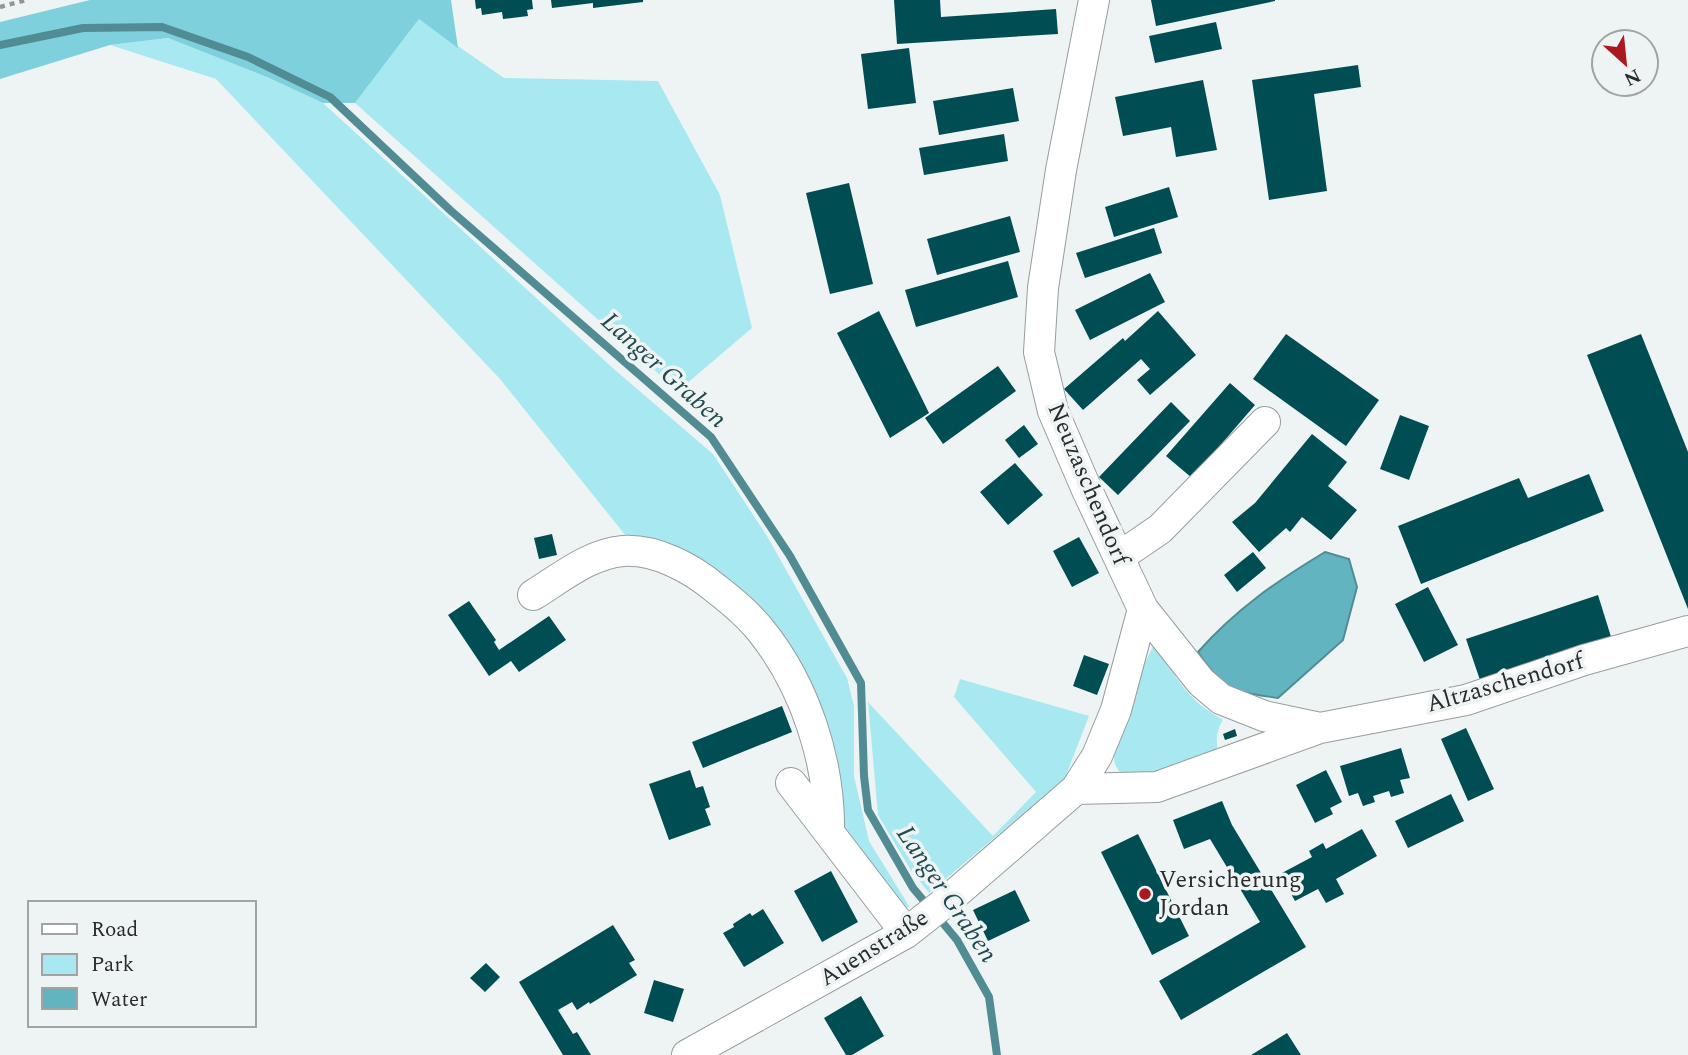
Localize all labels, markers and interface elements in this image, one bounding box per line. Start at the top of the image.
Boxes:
north arrow [1590,28,1660,98]
text: N [1619,60,1646,93]
water label: Langer Graben [592,302,736,438]
street label: Neuzaschendorf [1038,397,1139,572]
street label: Altzaschendorf [1422,643,1590,723]
water label: Langer Graben [886,817,1008,971]
place label: Versicherung Jordan [1159,862,1302,926]
marker: Versicherung Jordan [1137,886,1153,902]
street label: Auenstraße [812,900,936,996]
legend [28,901,256,1027]
text: Road [91,914,138,946]
text: Park [91,949,135,981]
text: Water [91,984,147,1016]

